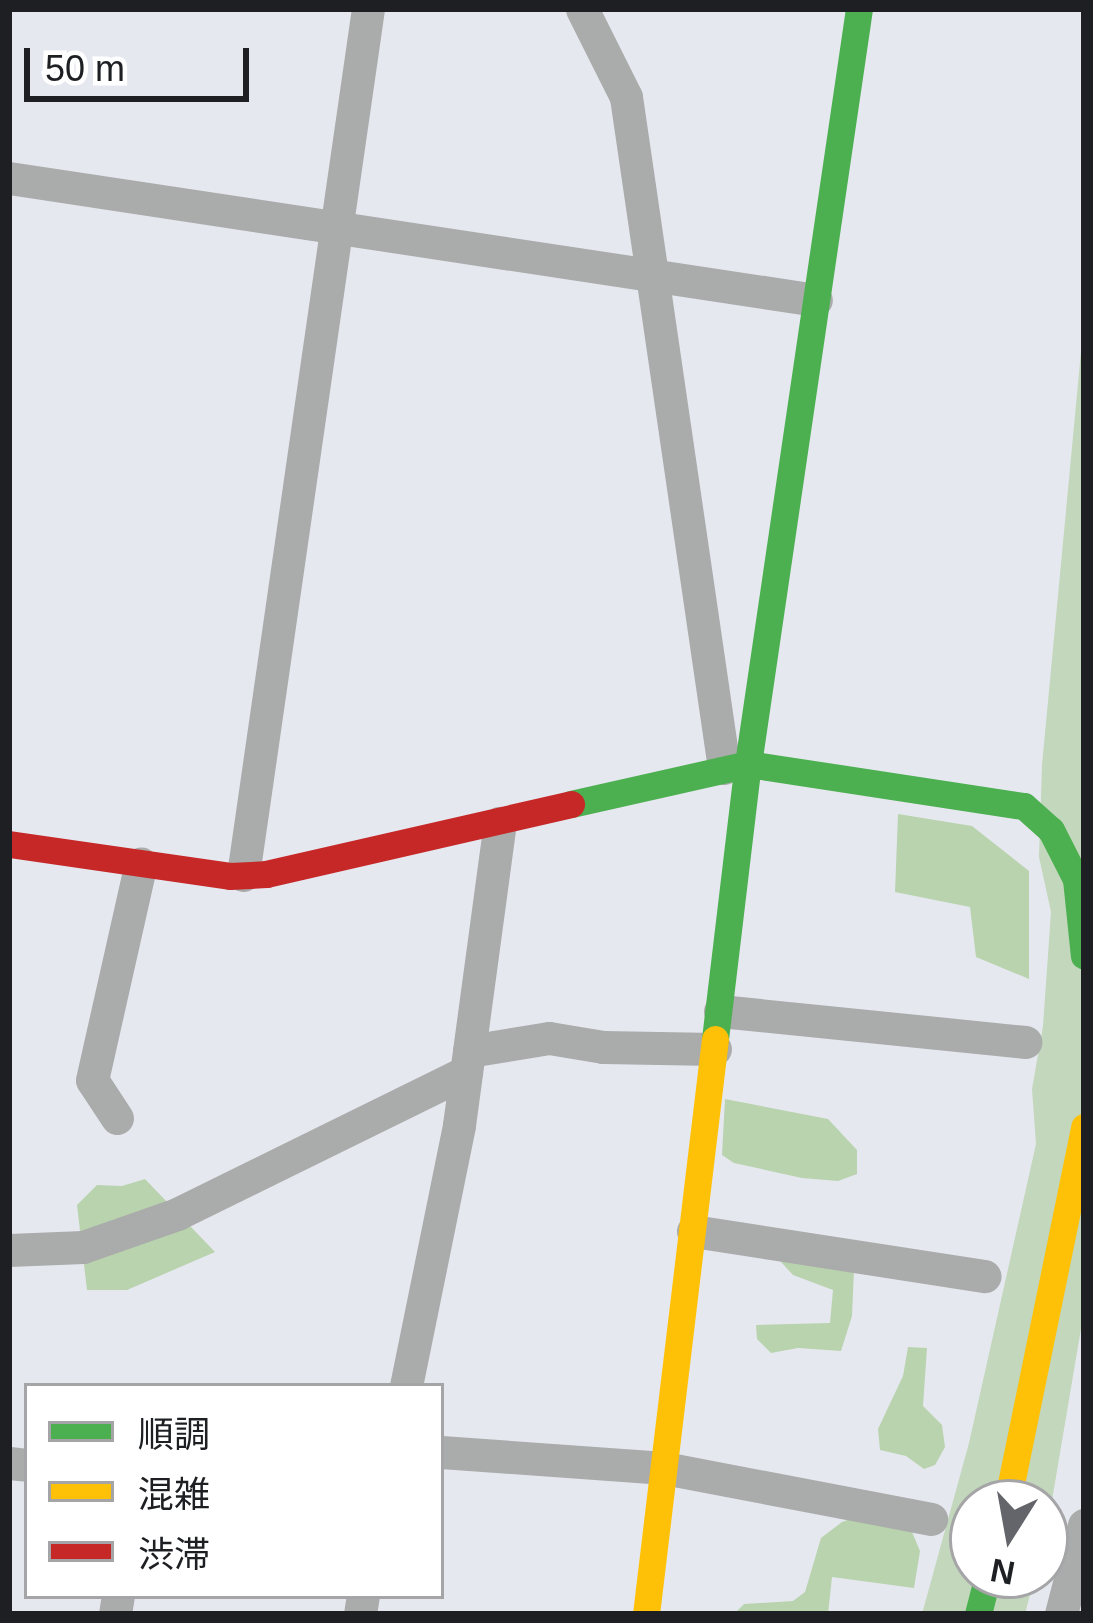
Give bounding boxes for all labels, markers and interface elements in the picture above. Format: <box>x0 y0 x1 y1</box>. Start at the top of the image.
scale bar <box>30 24 255 98</box>
text: 50 m <box>45 48 125 89</box>
legend <box>24 1383 444 1599</box>
text: 順調 <box>138 1414 210 1455</box>
text: 混雑 <box>138 1474 210 1515</box>
north arrow <box>949 1479 1069 1599</box>
text: 渋滞 <box>138 1534 210 1575</box>
text: N <box>987 1551 1018 1592</box>

